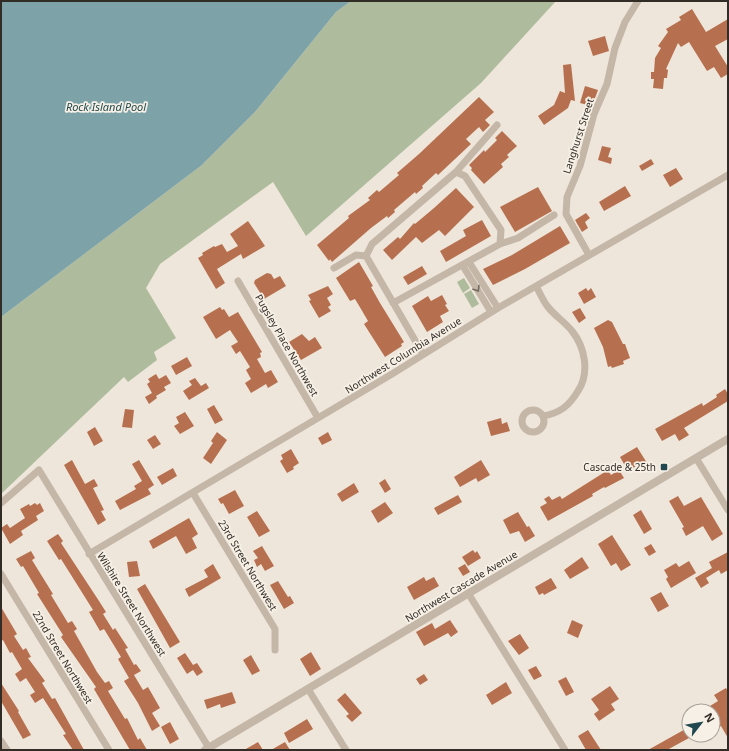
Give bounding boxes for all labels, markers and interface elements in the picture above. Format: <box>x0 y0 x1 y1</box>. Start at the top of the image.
street label: Langhurst Street <box>559 96 597 176</box>
water label: Rock Island Pool <box>66 99 147 114</box>
one-way arrow <box>472 285 480 292</box>
street label: Pugsley Place Northwest <box>252 291 322 399</box>
street label: Northwest Columbia Avenue <box>342 313 464 397</box>
place label: Cascade & 25th <box>583 460 656 474</box>
marker: Cascade & 25th <box>659 462 669 472</box>
street label: 23rd Street Northwest <box>215 517 281 614</box>
street label: Northwest Cascade Avenue <box>402 547 520 625</box>
street label: Wilshire Street Northwest <box>94 549 170 659</box>
street label: 22nd Street Northwest <box>30 608 97 707</box>
north arrow <box>681 703 721 743</box>
text: N <box>701 710 719 725</box>

